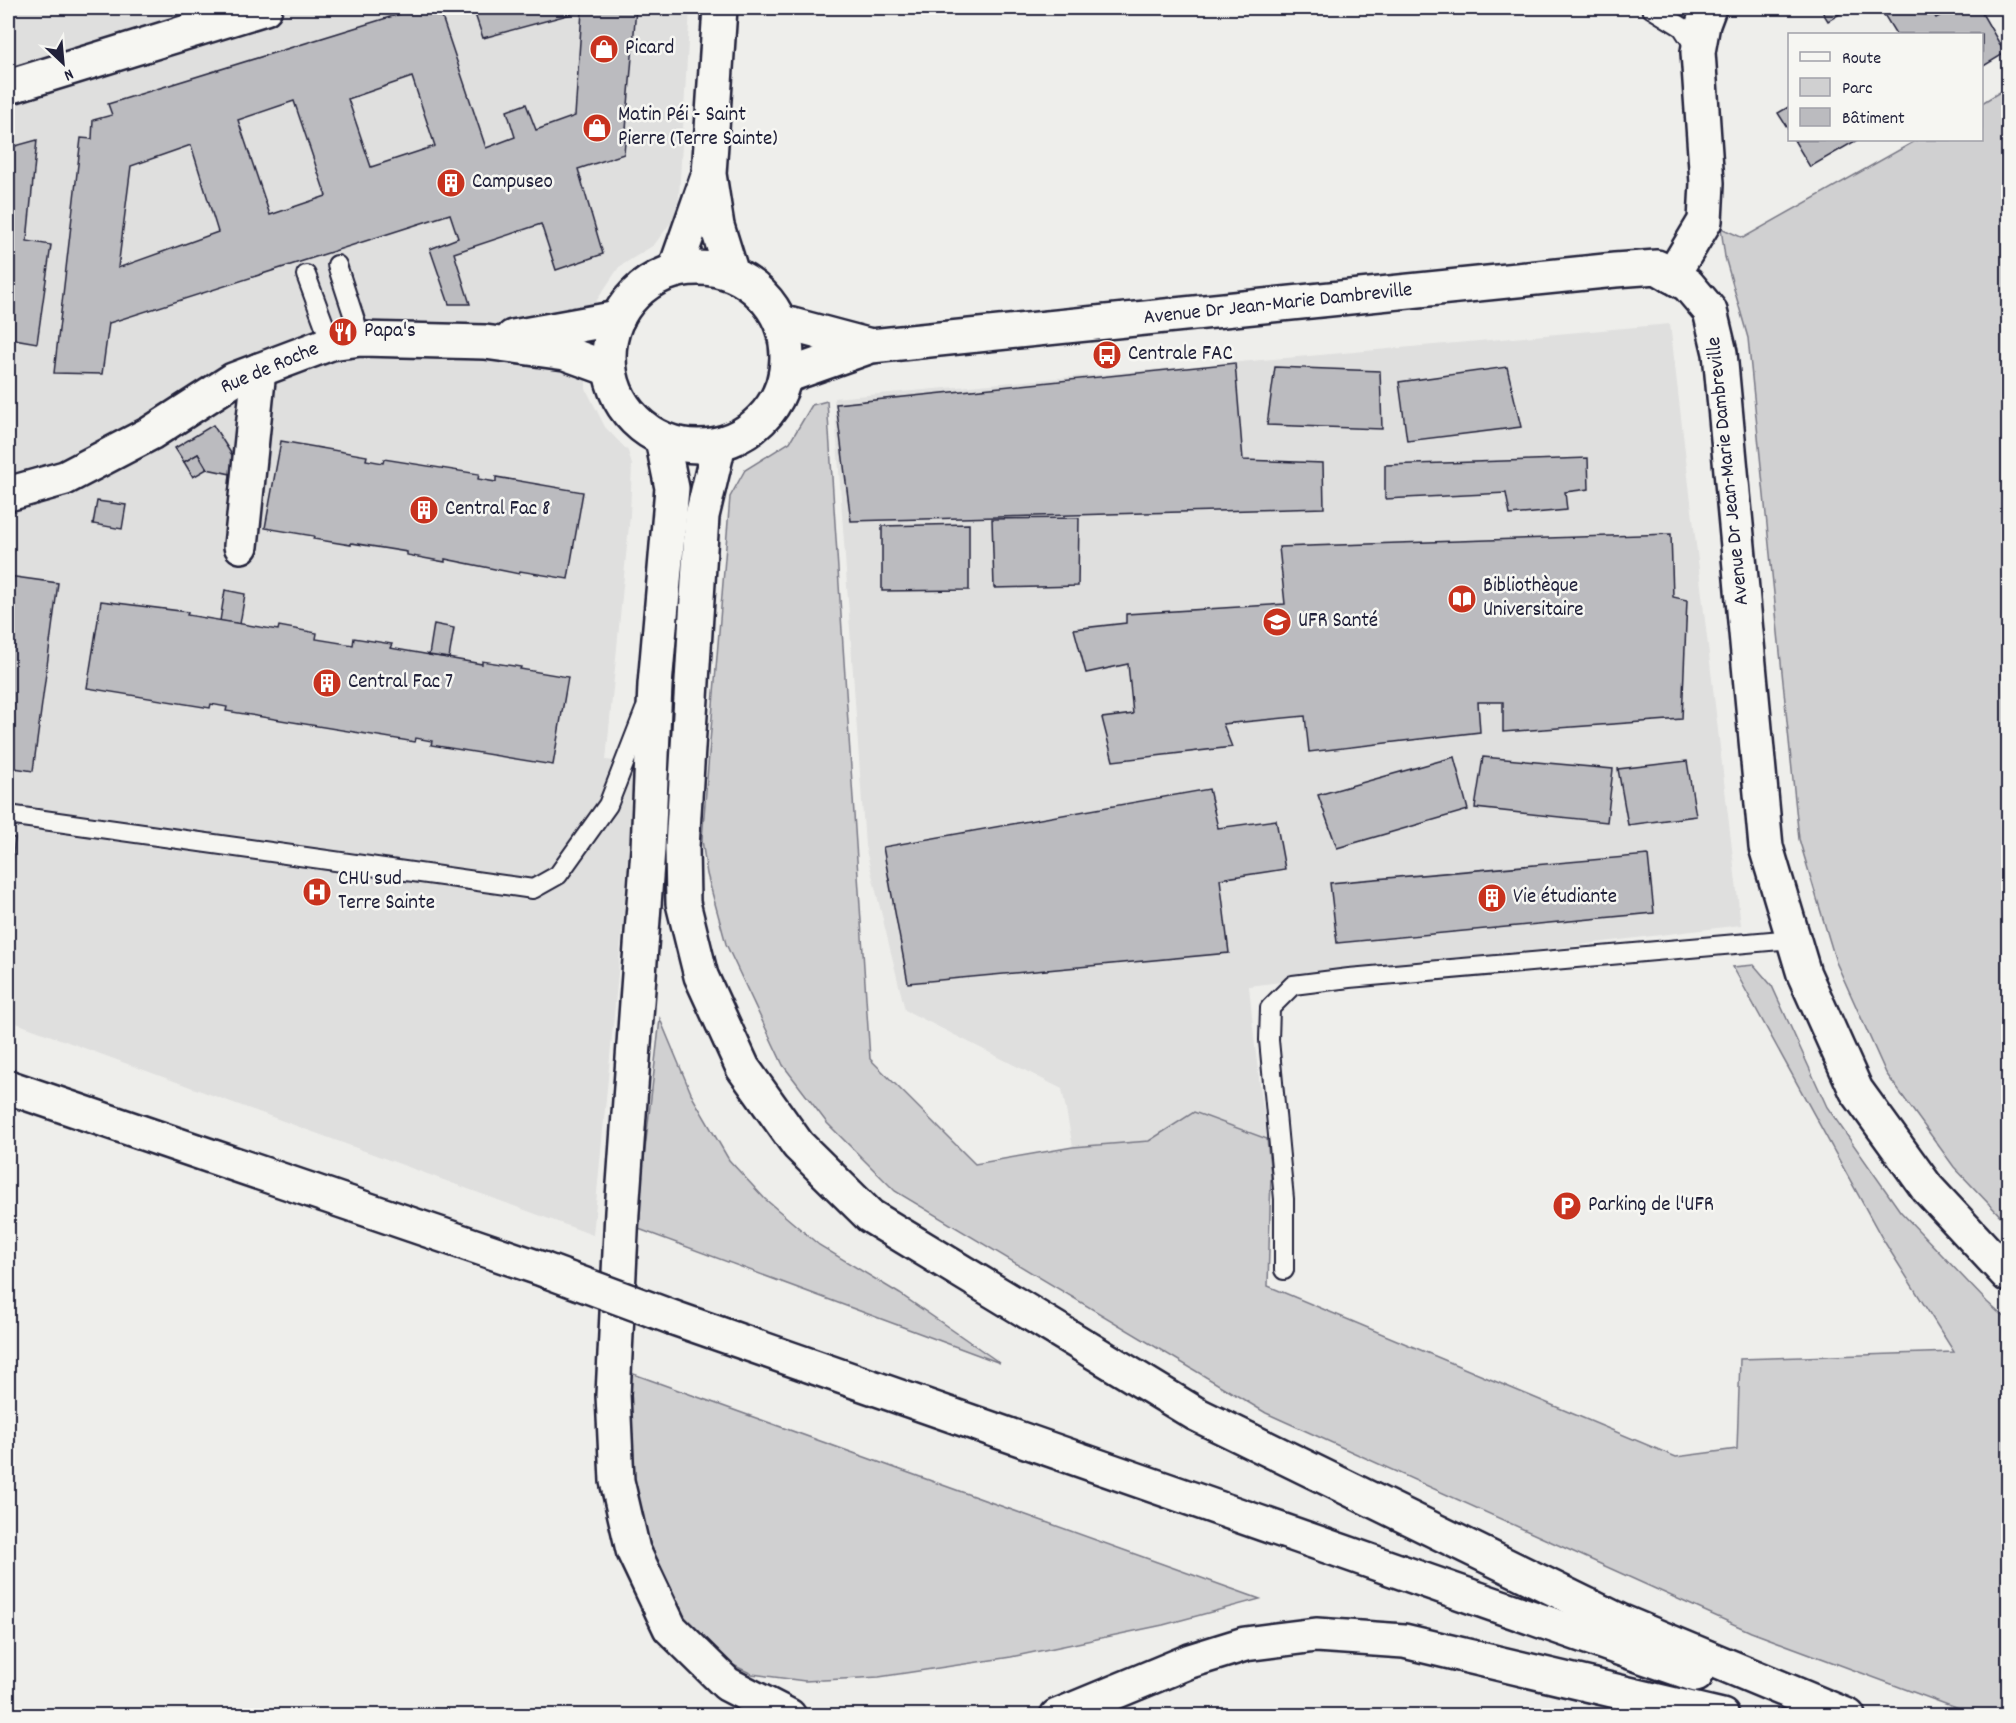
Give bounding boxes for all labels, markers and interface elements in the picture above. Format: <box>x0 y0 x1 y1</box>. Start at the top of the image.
north arrow <box>33 33 93 93</box>
shop icon: Picard <box>588 33 620 65</box>
legend <box>1788 33 1983 141</box>
place label: Picard <box>625 34 674 64</box>
text: Route <box>1842 47 1881 72</box>
text: N <box>60 62 77 86</box>
text: Parc <box>1842 77 1873 102</box>
place label: Matin Péi - Saint Pierre (Terre Sainte) <box>618 101 778 155</box>
text: Bâtiment <box>1842 107 1905 132</box>
shop icon: Matin Péi - Saint Pierre (Terre Sainte) <box>581 112 613 144</box>
building icon: Campuseo <box>435 167 467 199</box>
place label: Campuseo <box>472 168 553 198</box>
street label: Avenue Dr Jean-Marie Dambreville <box>1142 276 1414 334</box>
restaurant icon: Papa's <box>327 316 359 348</box>
place label: Papa's <box>364 317 416 347</box>
street label: Rue de Roche <box>216 335 324 403</box>
street label: Avenue Dr Jean-Marie Dambreville <box>1700 335 1758 607</box>
bus stop icon: Centrale FAC <box>1091 339 1123 371</box>
place label: Centrale FAC <box>1128 340 1233 370</box>
building icon: Central Fac 8 <box>408 494 440 526</box>
place label: Central Fac 8 <box>445 495 550 525</box>
place label: Bibliothèque Universitaire <box>1483 572 1584 626</box>
library icon: Bibliothèque Universitaire <box>1446 583 1478 615</box>
school or university icon: UFR Santé <box>1261 606 1293 638</box>
place label: UFR Santé <box>1298 607 1378 637</box>
building icon: Central Fac 7 <box>311 667 343 699</box>
place label: Central Fac 7 <box>348 668 453 698</box>
place label: CHU sud Terre Sainte <box>338 865 435 919</box>
hospital icon: CHU sud Terre Sainte <box>301 876 333 908</box>
building icon: Vie étudiante <box>1476 882 1508 914</box>
place label: Vie étudiante <box>1513 883 1617 913</box>
parking icon: Parking de l'UFR <box>1551 1190 1583 1222</box>
place label: Parking de l'UFR <box>1588 1191 1714 1221</box>

